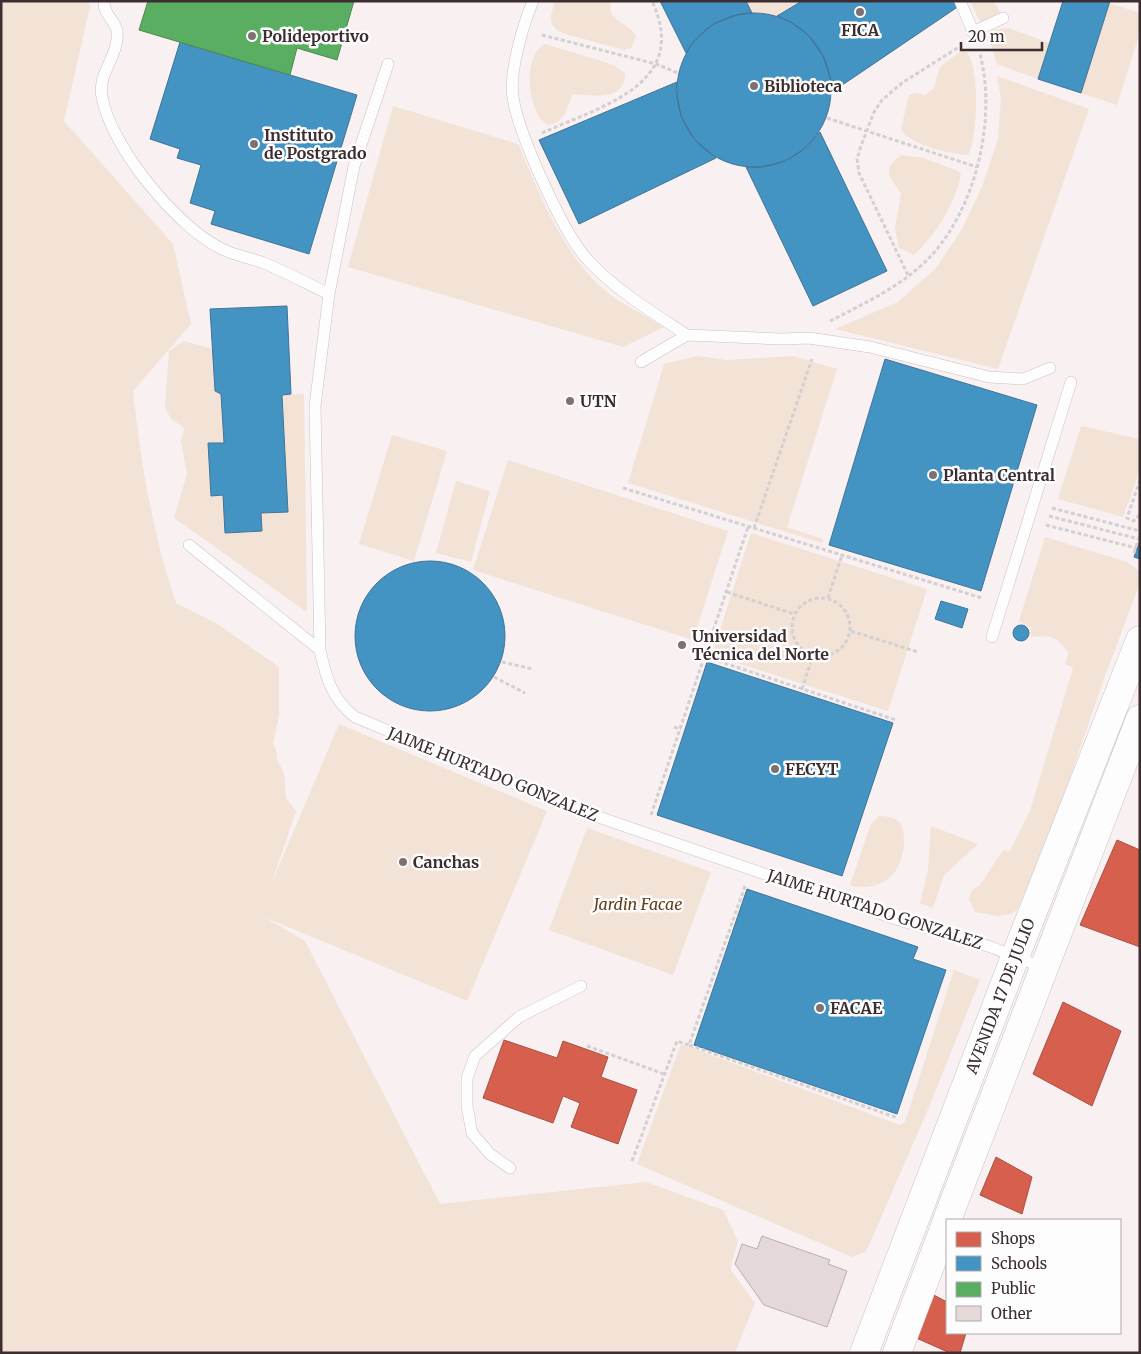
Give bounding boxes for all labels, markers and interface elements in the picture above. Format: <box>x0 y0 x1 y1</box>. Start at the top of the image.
marker: FICA <box>854 6 866 18</box>
place label: FICA <box>841 20 880 40</box>
scale bar <box>961 20 1042 52</box>
place label: Polideportivo <box>262 26 369 46</box>
text: 20 m <box>968 27 1005 46</box>
marker: Polideportivo <box>246 30 258 42</box>
place label: Biblioteca <box>764 76 842 96</box>
marker: Biblioteca <box>748 80 760 92</box>
place label: Instituto de Postgrado <box>264 125 367 163</box>
marker: Instituto de Postgrado <box>248 138 260 150</box>
place label: UTN <box>580 391 617 411</box>
marker: UTN <box>564 395 576 407</box>
place label: Planta Central <box>943 465 1055 485</box>
marker: Planta Central <box>927 469 939 481</box>
place label: Universidad Técnica del Norte <box>692 626 829 664</box>
marker: Universidad Técnica del Norte <box>676 639 688 651</box>
street label: JAIME HURTADO GONZALEZ <box>384 722 601 825</box>
place label: FECYT <box>785 759 839 779</box>
marker: FECYT <box>769 763 781 775</box>
place label: Canchas <box>413 852 479 872</box>
marker: Canchas <box>397 856 409 868</box>
street label: JAIME HURTADO GONZALEZ <box>764 864 985 953</box>
park label: Jardin Facae <box>592 894 682 914</box>
street label: AVENIDA 17 DE JULIO <box>961 915 1039 1078</box>
place label: FACAE <box>830 998 883 1018</box>
marker: FACAE <box>814 1002 826 1014</box>
legend <box>946 1219 1121 1334</box>
text: Shops <box>991 1229 1035 1248</box>
text: Schools <box>991 1254 1047 1273</box>
text: Public <box>991 1279 1036 1298</box>
text: Other <box>991 1304 1033 1323</box>

